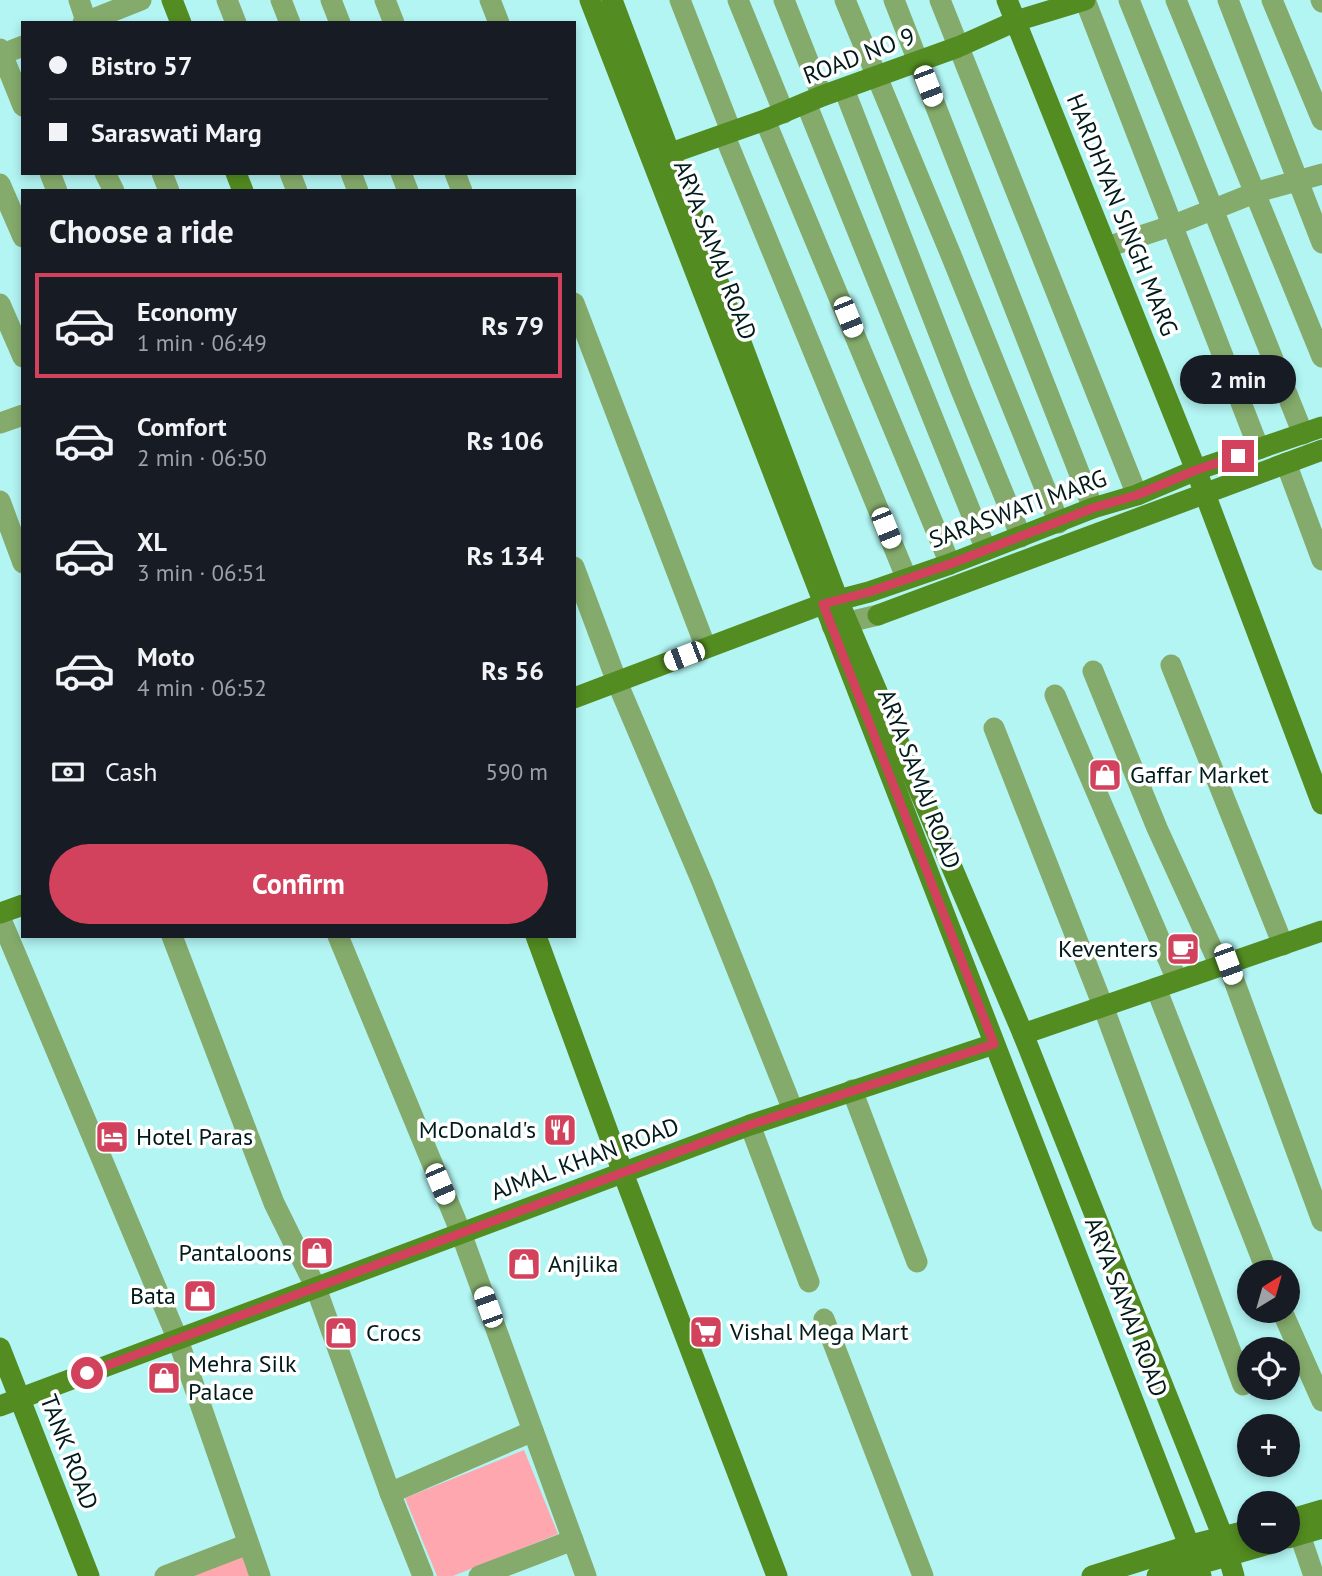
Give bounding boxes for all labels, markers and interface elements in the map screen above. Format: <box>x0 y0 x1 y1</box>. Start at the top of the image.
street label: ROAD NO 9 <box>799 20 919 91</box>
text: Bistro 57 <box>91 49 193 82</box>
car <box>911 63 946 109</box>
street label: HARDHYAN SINGH MARG <box>1060 89 1185 341</box>
text: Saraswati Marg <box>91 116 262 149</box>
street label: ARYA SAMAJ ROAD <box>667 156 764 344</box>
text: Choose a ride <box>49 210 234 252</box>
icon: car <box>53 294 116 357</box>
car <box>831 294 866 340</box>
text: Economy <box>137 295 237 328</box>
text: Rs 79 <box>481 309 544 342</box>
text: 1 min · 06:49 <box>137 328 267 357</box>
callout: 2 min <box>1180 354 1296 404</box>
text: 2 min <box>1210 365 1266 394</box>
icon: car <box>53 409 116 472</box>
text: Comfort <box>137 410 227 443</box>
text: Rs 106 <box>467 424 544 457</box>
route end <box>1222 440 1254 472</box>
text: 2 min · 06:50 <box>137 443 267 472</box>
street label: SARASWATI MARG <box>925 462 1111 555</box>
car <box>869 505 904 551</box>
icon: car <box>53 524 116 587</box>
text: XL <box>137 525 167 558</box>
text: Rs 134 <box>467 539 544 572</box>
text: 3 min · 06:51 <box>137 558 267 587</box>
icon: car <box>53 639 116 702</box>
car <box>661 639 708 673</box>
text: Moto <box>137 640 195 673</box>
text: Rs 56 <box>481 654 544 687</box>
text: 4 min · 06:52 <box>137 673 267 702</box>
street label: ARYA SAMAJ ROAD <box>871 685 968 873</box>
icon: cash <box>49 753 87 791</box>
text: Cash <box>105 755 157 788</box>
shop icon: Gaffar Market <box>1086 756 1124 794</box>
text: 590 m <box>486 757 548 786</box>
place label: Gaffar Market <box>1130 759 1269 790</box>
button: Confirm <box>49 844 548 924</box>
cafe icon: Keventers <box>1164 930 1202 968</box>
place label: Keventers <box>1058 933 1158 964</box>
car <box>1211 941 1246 987</box>
street label: AJMAL KHAN ROAD <box>486 1110 683 1207</box>
restaurant icon: McDonald's <box>541 1111 579 1149</box>
place label: McDonald's <box>419 1114 536 1145</box>
hotel icon: Hotel Paras <box>93 1118 131 1156</box>
place label: Hotel Paras <box>136 1121 253 1152</box>
car <box>423 1161 458 1207</box>
street label: ARYA SAMAJ ROAD <box>1078 1213 1175 1401</box>
shop icon: Pantaloons <box>298 1234 336 1272</box>
place label: Pantaloons <box>178 1237 292 1268</box>
shop icon: Anjlika <box>505 1245 543 1283</box>
place label: Anjlika <box>548 1248 618 1279</box>
north arrow <box>1237 1260 1300 1323</box>
map controls <box>1237 1260 1300 1554</box>
shop icon: Bata <box>181 1277 219 1315</box>
place label: Bata <box>130 1280 176 1311</box>
car <box>471 1284 506 1330</box>
supermarket icon: Vishal Mega Mart <box>687 1313 725 1351</box>
shop icon: Crocs <box>322 1314 360 1352</box>
place label: Vishal Mega Mart <box>729 1316 909 1347</box>
place label: Crocs <box>366 1317 421 1348</box>
button: locate <box>1237 1337 1300 1400</box>
place label: Mehra Silk Palace <box>188 1348 297 1407</box>
route start <box>71 1357 103 1389</box>
shop icon: Mehra Silk Palace <box>145 1359 183 1397</box>
street label: TANK ROAD <box>33 1390 106 1514</box>
button: + <box>1237 1414 1300 1477</box>
button: − <box>1237 1491 1300 1554</box>

